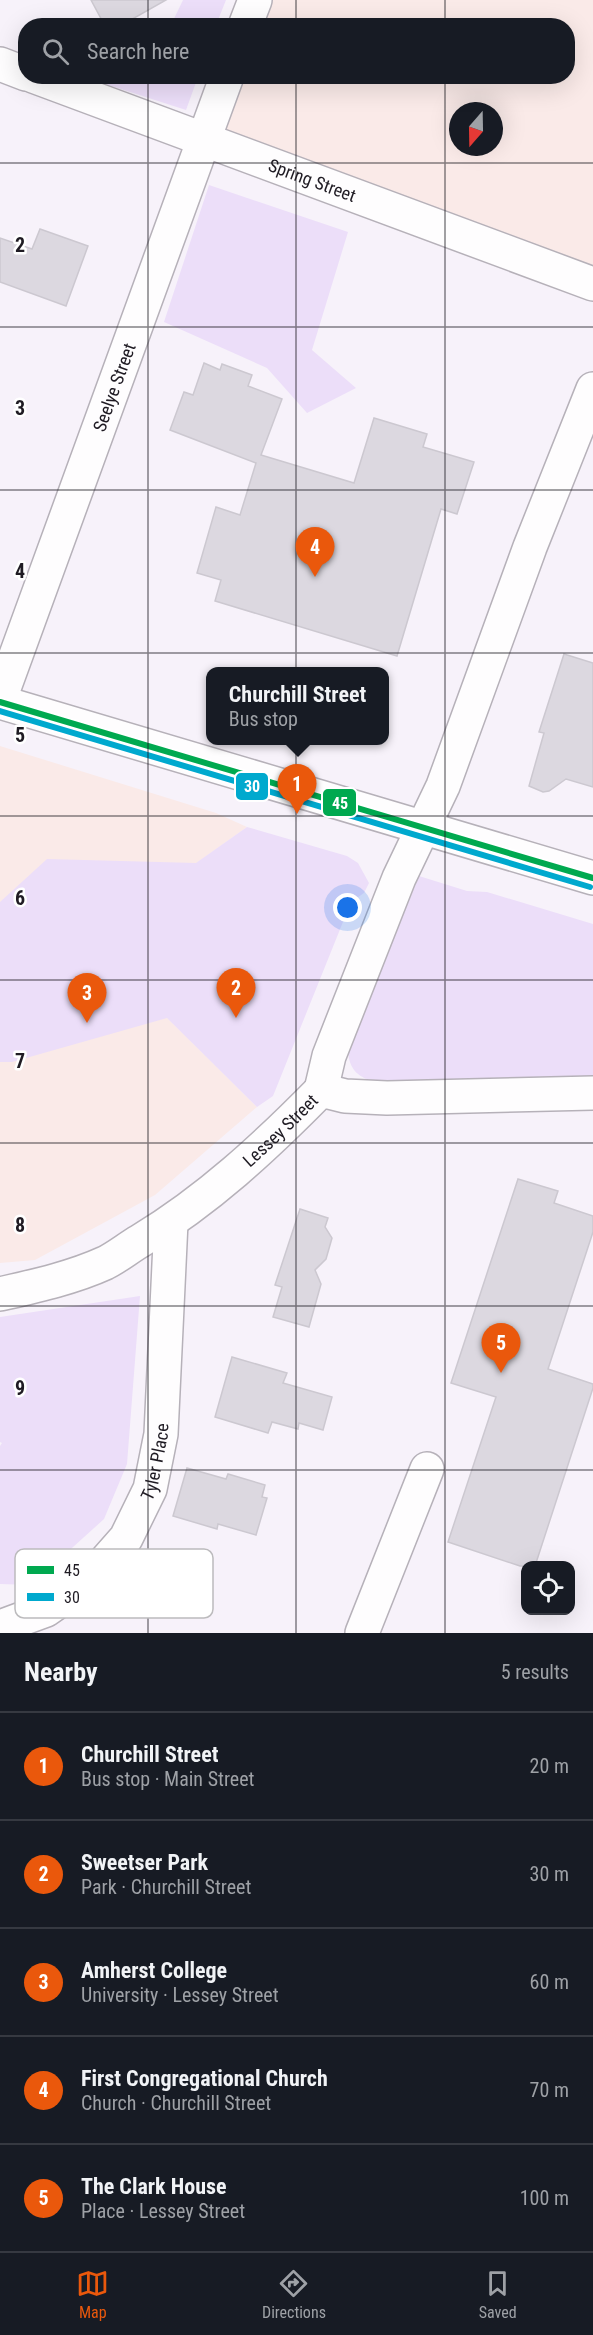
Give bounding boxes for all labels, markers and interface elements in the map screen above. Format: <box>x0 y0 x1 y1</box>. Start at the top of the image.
search box <box>18 18 575 84</box>
icon: search <box>39 35 72 68</box>
text: Search here <box>87 39 189 64</box>
north arrow <box>449 102 503 156</box>
street label: Spring Street <box>266 154 359 206</box>
text: 2 <box>15 233 25 257</box>
street label: Seelye Street <box>88 340 139 434</box>
text: 3 <box>15 396 25 420</box>
pin: 4 <box>296 528 334 577</box>
text: 4 <box>15 559 25 583</box>
popup <box>206 667 389 745</box>
text: Churchill Street <box>229 682 366 707</box>
text: Bus stop <box>229 707 298 731</box>
text: 5 <box>15 723 25 747</box>
pin: 1 <box>278 764 316 814</box>
line badge: 30 <box>235 772 269 801</box>
text: 30 <box>244 777 260 796</box>
line badge: 45 <box>322 788 357 817</box>
text: 45 <box>332 794 348 813</box>
text: 6 <box>15 886 25 910</box>
your location <box>333 893 362 922</box>
pin: 2 <box>216 968 256 1018</box>
pin: 3 <box>68 974 106 1023</box>
text: 7 <box>15 1049 25 1073</box>
street label: Lessey Street <box>238 1089 322 1171</box>
text: 8 <box>15 1213 25 1237</box>
pin: 5 <box>482 1324 520 1373</box>
text: 9 <box>15 1376 25 1400</box>
street label: Tyler Place <box>136 1423 172 1503</box>
legend <box>15 1549 213 1618</box>
text: 45 <box>64 1561 80 1580</box>
map controls <box>521 1561 575 1615</box>
button: locate <box>521 1561 575 1615</box>
text: 30 <box>64 1588 80 1607</box>
text: Nearby <box>24 1657 98 1687</box>
text: 5 results <box>501 1660 569 1684</box>
text: Churchill Street <box>81 1742 218 1767</box>
text: 1 <box>38 1754 49 1778</box>
text: 20 m <box>530 1754 569 1778</box>
text: Bus stop · Main Street <box>81 1767 255 1791</box>
text: Sweetser Park <box>81 1850 208 1875</box>
text: 2 <box>38 1862 49 1886</box>
text: 30 m <box>530 1862 569 1886</box>
text: Park · Churchill Street <box>81 1875 251 1899</box>
text: Amherst College <box>81 1958 227 1983</box>
text: 3 <box>38 1970 49 1994</box>
text: 60 m <box>530 1970 569 1994</box>
text: University · Lessey Street <box>81 1983 279 2007</box>
text: First Congregational Church <box>81 2066 328 2091</box>
text: 4 <box>38 2078 49 2102</box>
text: 70 m <box>530 2078 569 2102</box>
text: Church · Churchill Street <box>81 2091 271 2115</box>
text: The Clark House <box>81 2174 226 2199</box>
text: 5 <box>38 2186 49 2210</box>
text: 100 m <box>520 2186 569 2210</box>
text: Place · Lessey Street <box>81 2199 245 2223</box>
tab: Map <box>76 2267 109 2322</box>
tab: Directions <box>262 2267 326 2322</box>
tab: Saved <box>479 2267 517 2322</box>

